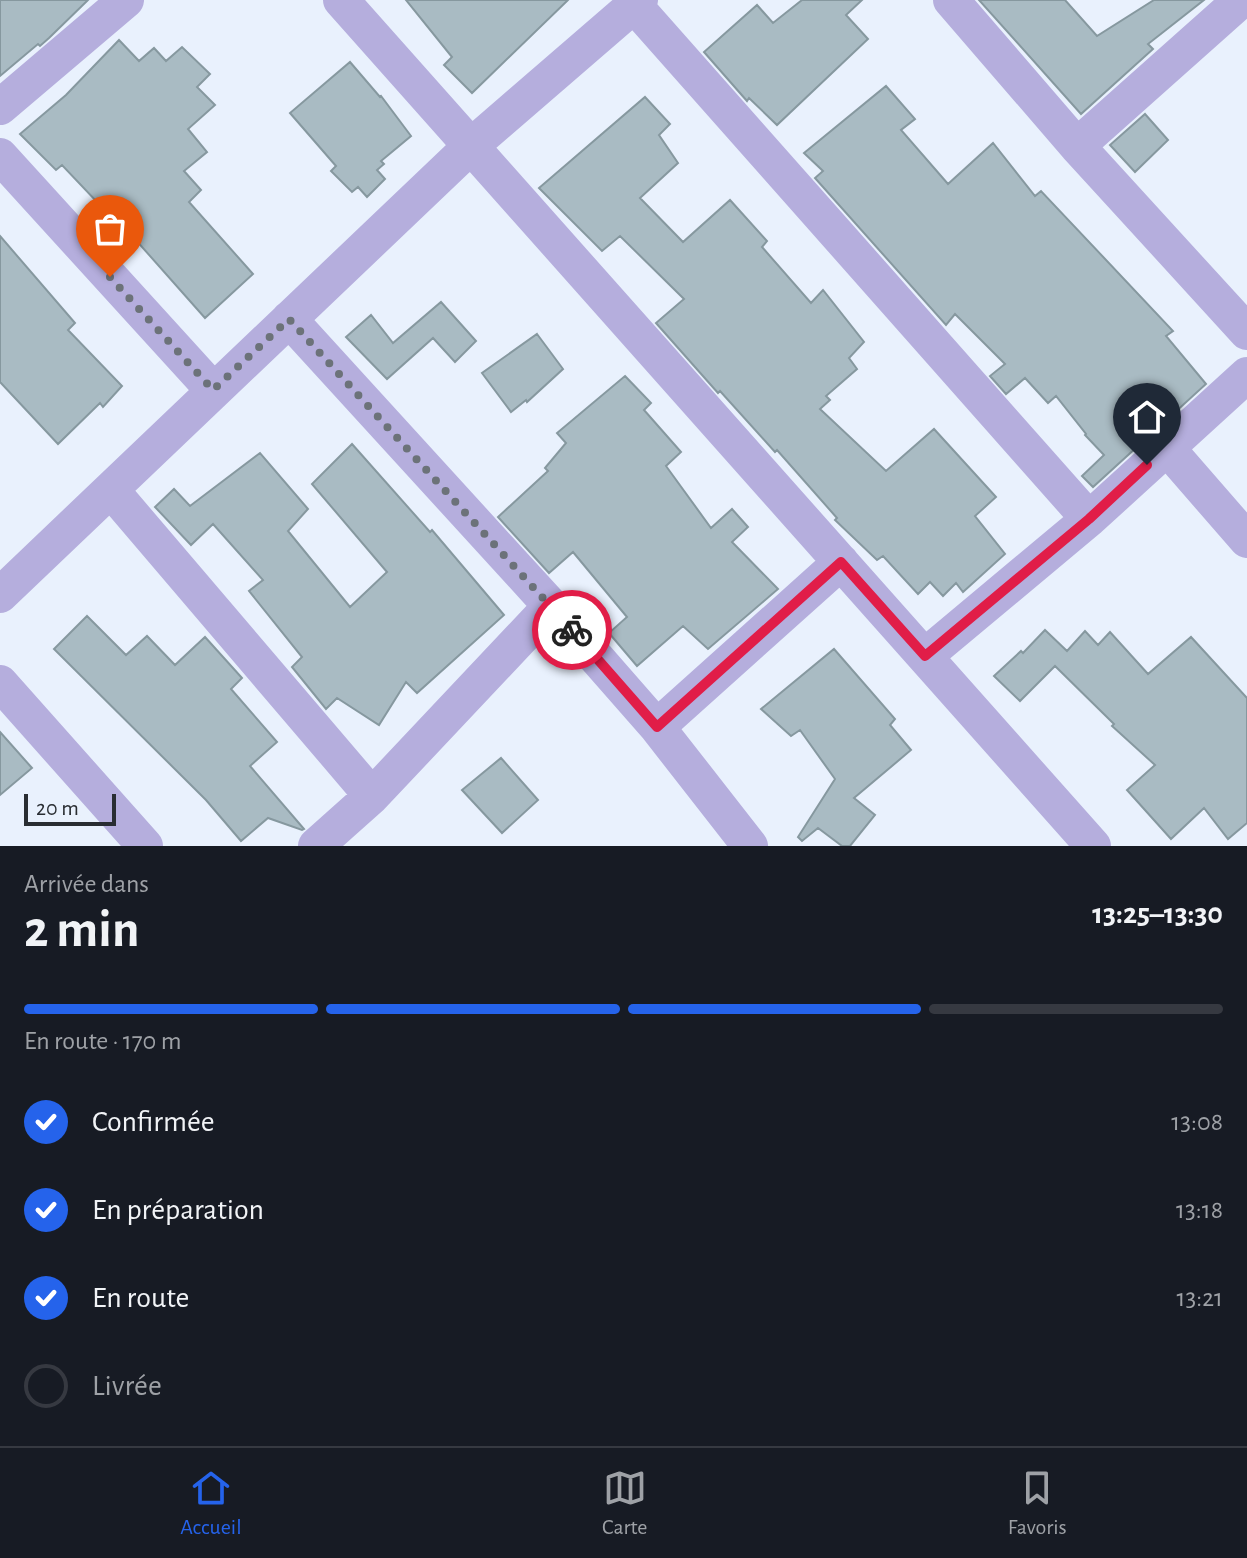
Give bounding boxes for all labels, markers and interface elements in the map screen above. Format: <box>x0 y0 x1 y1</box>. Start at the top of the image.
pin <box>76 195 144 277</box>
icon: bag <box>88 207 132 251</box>
pin <box>1113 383 1181 465</box>
icon: home <box>1125 395 1169 439</box>
courier <box>532 590 612 670</box>
icon: bike <box>550 608 594 652</box>
scale bar <box>24 790 116 826</box>
text: 20 m <box>36 797 79 819</box>
text: Arrivée dans <box>24 871 149 897</box>
text: 13:25–13:30 <box>1092 899 1223 929</box>
text: 2 min <box>24 904 139 956</box>
text: En route · 170 m <box>24 1028 181 1054</box>
icon: check <box>24 1100 68 1144</box>
text: Confirmée <box>92 1107 215 1137</box>
text: 13:08 <box>1171 1109 1223 1135</box>
icon: check <box>24 1188 68 1232</box>
text: En préparation <box>92 1195 264 1225</box>
text: 13:18 <box>1176 1197 1223 1223</box>
icon: check <box>24 1276 68 1320</box>
text: En route <box>92 1283 189 1313</box>
text: 13:21 <box>1177 1285 1223 1311</box>
text: Livrée <box>92 1371 162 1401</box>
tab: Accueil <box>180 1466 242 1540</box>
tab: Carte <box>602 1466 647 1540</box>
tab: Favoris <box>1008 1466 1067 1540</box>

